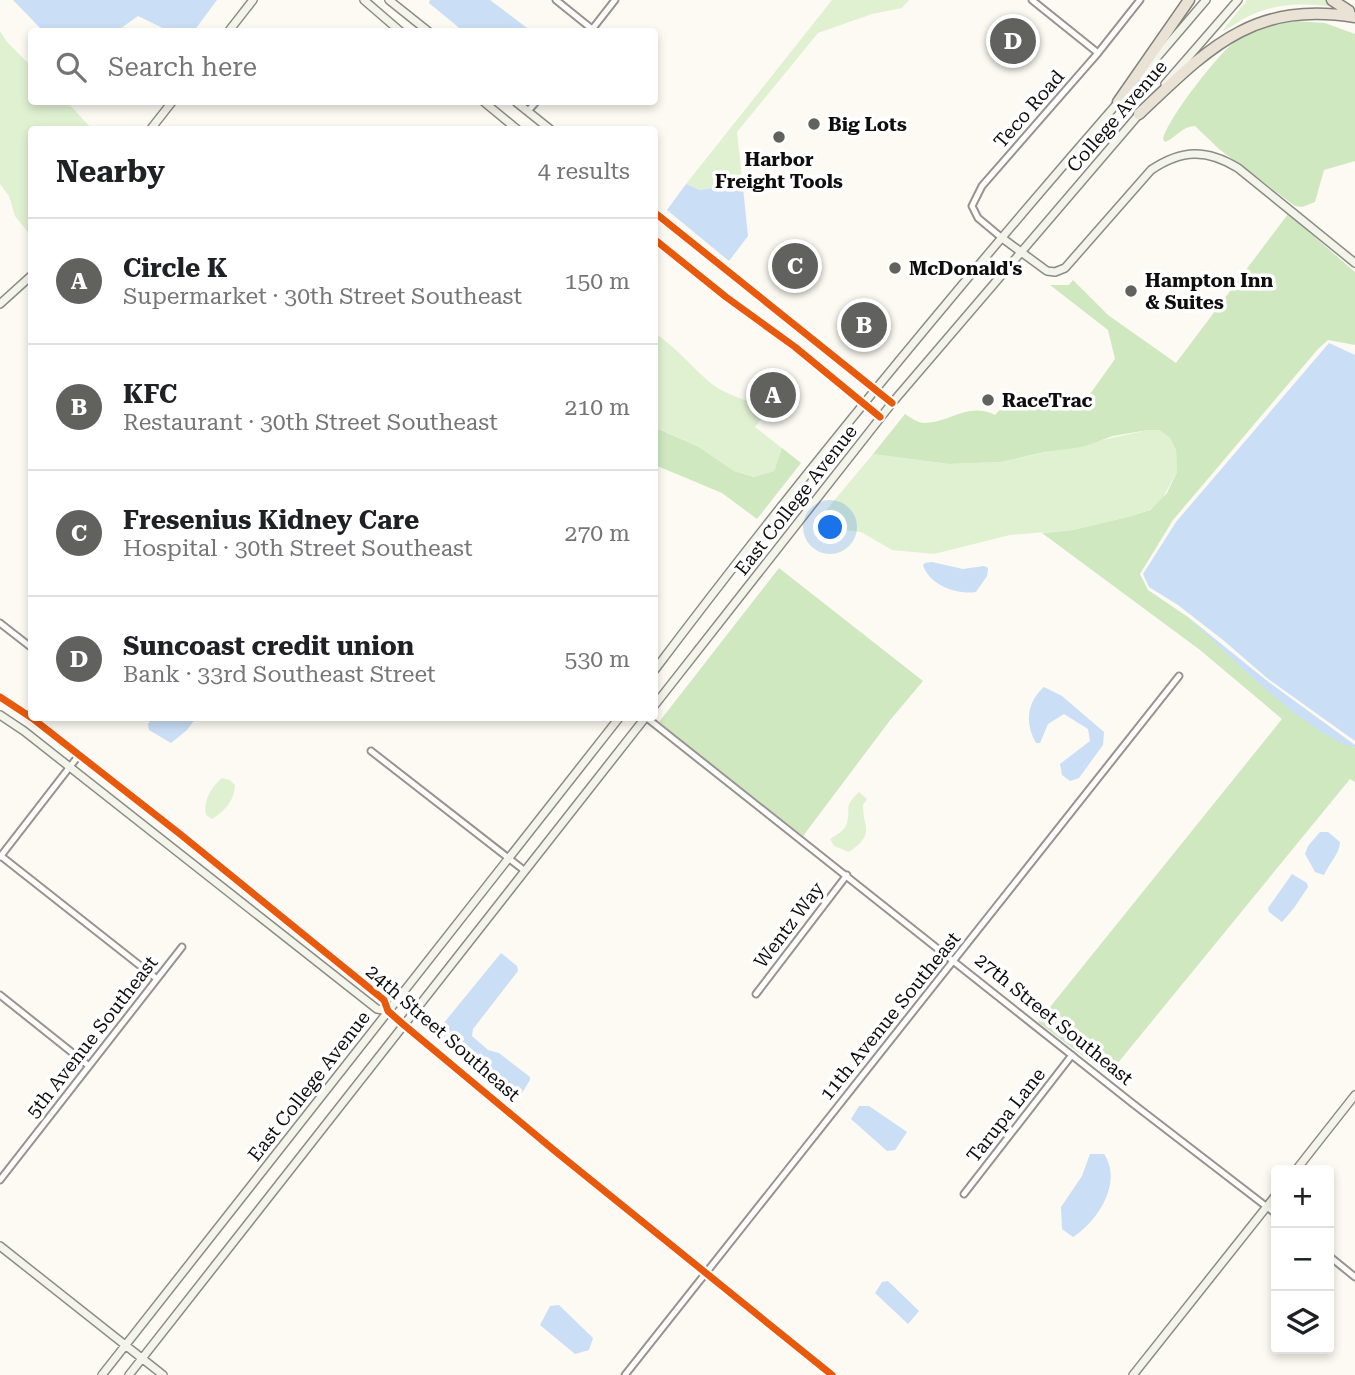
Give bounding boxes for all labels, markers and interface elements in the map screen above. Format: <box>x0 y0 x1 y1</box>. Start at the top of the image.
pin: D <box>990 15 1036 67</box>
search box <box>28 28 658 105</box>
icon: search <box>52 48 90 86</box>
text: Search here <box>108 52 257 82</box>
street label: College Avenue <box>1062 55 1172 177</box>
street label: Teco Road <box>989 65 1069 153</box>
place label: Big Lots <box>828 113 907 136</box>
marker: Big Lots <box>806 116 822 132</box>
marker: Harbor Freight Tools <box>771 129 787 145</box>
place label: Harbor Freight Tools <box>715 148 843 193</box>
text: Nearby <box>56 154 165 189</box>
text: 4 results <box>538 158 630 185</box>
pin: C <box>772 240 818 292</box>
text: Circle K <box>123 253 227 283</box>
place label: McDonald's <box>909 257 1022 280</box>
marker: McDonald's <box>887 260 903 276</box>
text: A <box>71 268 87 295</box>
text: 150 m <box>565 268 630 295</box>
place label: Hampton Inn & Suites <box>1145 269 1274 314</box>
text: Supermarket · 30th Street Southeast <box>123 283 522 310</box>
marker: Hampton Inn & Suites <box>1123 283 1139 299</box>
pin: B <box>841 299 887 351</box>
pin: A <box>750 369 796 421</box>
text: KFC <box>123 379 177 409</box>
place label: RaceTrac <box>1002 389 1093 412</box>
marker: RaceTrac <box>980 392 996 408</box>
text: B <box>71 394 87 421</box>
text: 210 m <box>565 394 630 421</box>
text: Restaurant · 30th Street Southeast <box>123 409 498 436</box>
street label: East College Avenue <box>730 420 862 580</box>
text: Fresenius Kidney Care <box>123 505 419 535</box>
your location <box>813 510 847 544</box>
text: C <box>71 520 87 547</box>
text: 270 m <box>565 520 630 547</box>
text: Hospital · 30th Street Southeast <box>123 535 473 562</box>
text: Suncoast credit union <box>123 631 414 661</box>
text: D <box>70 646 88 673</box>
text: 530 m <box>565 646 630 673</box>
text: Bank · 33rd Southeast Street <box>123 661 436 688</box>
street label: Wentz Way <box>749 877 829 973</box>
street label: 11th Avenue Southeast <box>815 927 965 1105</box>
street label: 27th Street Southeast <box>970 948 1138 1090</box>
street label: 5th Avenue Southeast <box>22 951 162 1123</box>
street label: 24th Street Southeast <box>361 960 525 1106</box>
street label: East College Avenue <box>243 1006 375 1166</box>
street label: Tarupa Lane <box>962 1063 1050 1167</box>
map controls <box>1271 1165 1334 1354</box>
button: + <box>1271 1165 1334 1228</box>
button: − <box>1271 1228 1334 1291</box>
button: layers <box>1271 1291 1334 1354</box>

